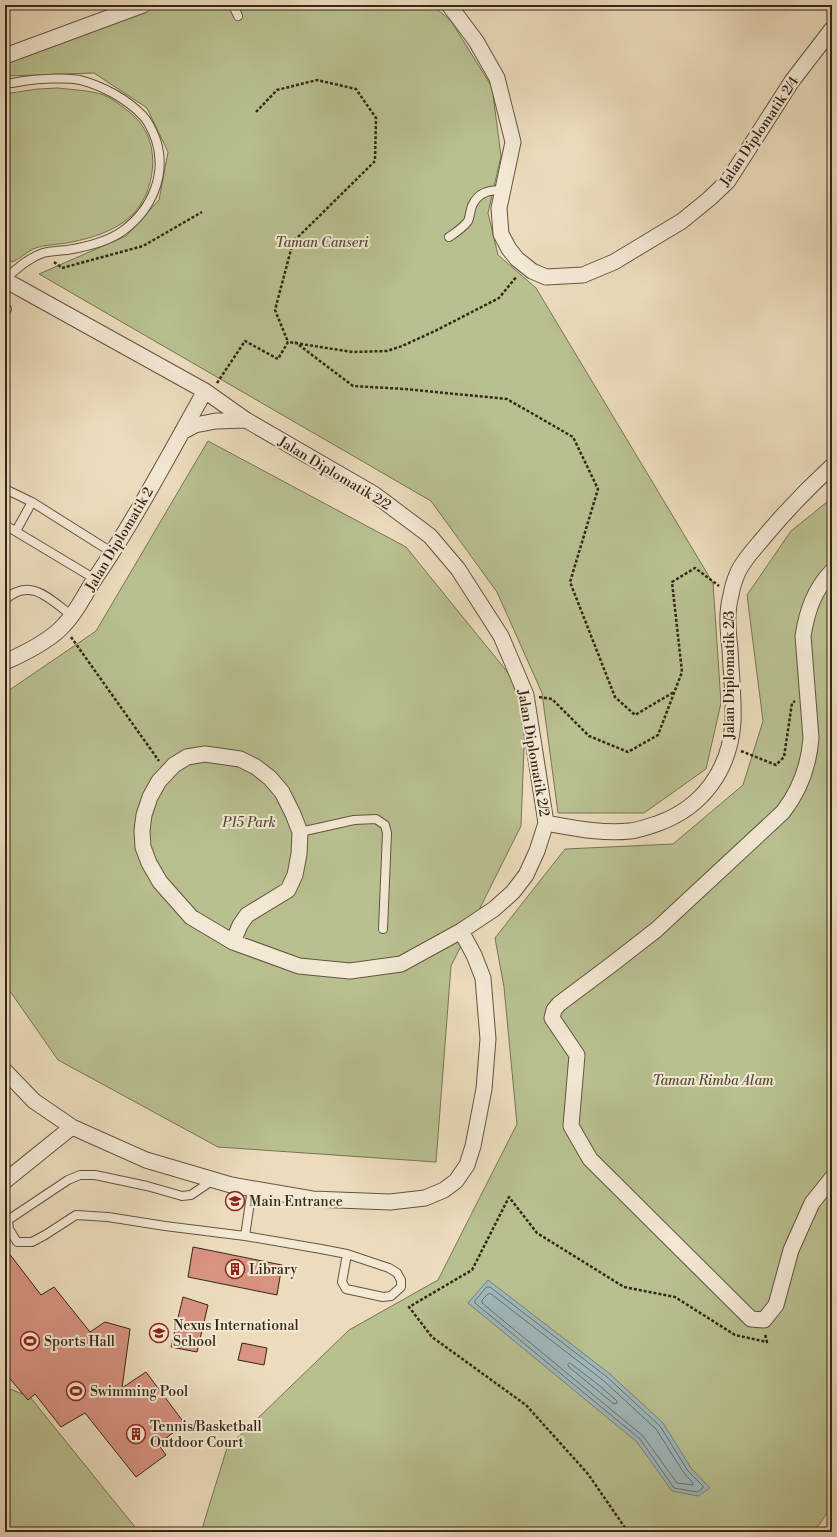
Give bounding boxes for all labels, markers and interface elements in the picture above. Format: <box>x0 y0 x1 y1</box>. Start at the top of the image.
street label: Jalan Diplomatik 2/4 <box>716 73 803 191</box>
park label: Taman Canseri <box>275 234 369 252</box>
street label: Jalan Diplomatik 2/2 <box>274 432 394 515</box>
street label: Jalan Diplomatik 2 <box>81 484 158 596</box>
street label: Jalan Diplomatik 2/3 <box>721 610 739 740</box>
street label: Jalan Diplomatik 2/2 <box>513 687 553 818</box>
park label: P15 Park <box>221 814 276 832</box>
park label: Taman Rimba Alam <box>652 1072 774 1090</box>
school or university icon: Main Entrance <box>224 1190 246 1212</box>
place label: Main Entrance <box>249 1193 343 1211</box>
building icon: Library <box>224 1258 246 1280</box>
place label: Library <box>249 1261 297 1279</box>
place label: Nexus International School <box>173 1317 299 1351</box>
school or university icon: Nexus International School <box>148 1322 170 1344</box>
sports icon: Sports Hall <box>19 1330 41 1352</box>
place label: Sports Hall <box>44 1333 115 1351</box>
sports icon: Swimming Pool <box>65 1380 87 1402</box>
place label: Swimming Pool <box>90 1383 188 1401</box>
place label: Tennis/Basketball Outdoor Court <box>150 1418 262 1452</box>
building icon: Tennis/Basketball Outdoor Court <box>125 1423 147 1445</box>

